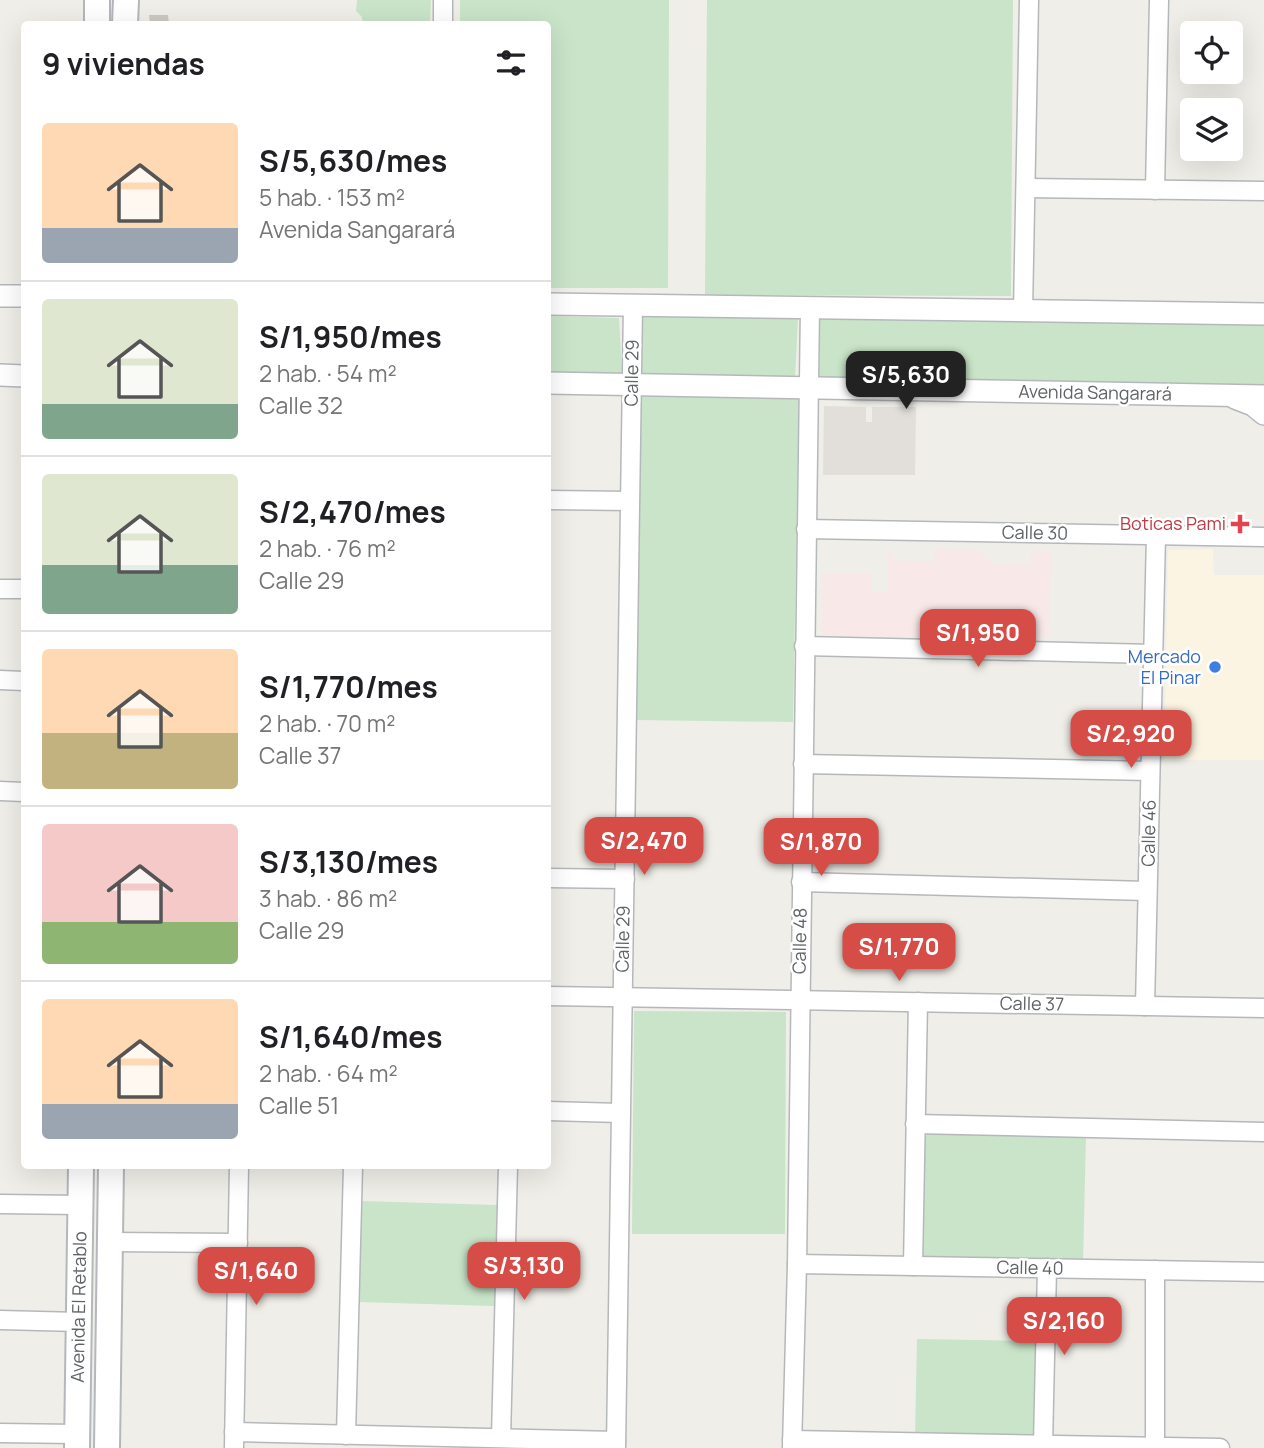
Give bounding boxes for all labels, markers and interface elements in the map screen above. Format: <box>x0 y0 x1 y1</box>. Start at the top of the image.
map controls <box>1180 21 1243 161</box>
button: locate <box>1180 21 1243 84</box>
text: 9 viviendas <box>42 43 205 84</box>
icon: filters <box>492 44 530 82</box>
button: layers <box>1180 98 1243 161</box>
text: S/5,630/mes <box>259 140 447 181</box>
icon: home <box>98 151 182 235</box>
text: 5 hab. · 153 m² <box>259 181 405 213</box>
text: Avenida Sangarará <box>259 213 455 245</box>
text: S/1,950/mes <box>259 316 442 357</box>
icon: home <box>98 327 182 411</box>
street label: Calle 29 <box>618 339 644 407</box>
pin: S/5,630 <box>841 352 971 411</box>
text: 2 hab. · 54 m² <box>259 357 397 389</box>
text: S/5,630 <box>862 358 950 390</box>
street label: Avenida Sangarará <box>1018 379 1172 405</box>
text: Calle 32 <box>259 389 343 421</box>
text: S/2,470/mes <box>259 491 446 532</box>
icon: home <box>98 502 182 586</box>
place label: Boticas Pami <box>1120 511 1226 535</box>
marker: Boticas Pami <box>1232 516 1248 532</box>
street label: Calle 30 <box>1002 519 1068 545</box>
text: 2 hab. · 76 m² <box>259 532 396 564</box>
text: Calle 29 <box>259 564 344 596</box>
pin: S/1,950 <box>913 610 1043 669</box>
text: S/1,950 <box>936 616 1020 648</box>
place label: Mercado El Pinar <box>1128 644 1202 689</box>
marker: Mercado El Pinar <box>1207 659 1223 675</box>
text: S/1,770/mes <box>259 666 438 707</box>
icon: home <box>98 677 182 761</box>
text: 2 hab. · 70 m² <box>259 707 395 739</box>
pin: S/2,920 <box>1066 710 1196 770</box>
text: S/2,920 <box>1087 717 1175 749</box>
text: Calle 37 <box>259 739 341 771</box>
street label: Calle 46 <box>1135 799 1161 867</box>
pin: S/2,470 <box>579 818 709 877</box>
pin: S/1,870 <box>756 818 886 878</box>
text: S/2,470 <box>600 824 688 856</box>
text: S/1,870 <box>780 825 862 857</box>
text: S/3,130/mes <box>259 841 438 882</box>
icon: home <box>98 852 182 936</box>
text: 3 hab. · 86 m² <box>259 882 397 914</box>
street label: Calle 29 <box>609 905 635 973</box>
street label: Calle 48 <box>786 908 812 974</box>
text: Calle 29 <box>259 914 344 946</box>
pin: S/1,770 <box>834 923 964 983</box>
text: S/1,770 <box>858 930 940 962</box>
street label: Calle 37 <box>1000 990 1064 1016</box>
text: S/1,640/mes <box>259 1016 443 1057</box>
icon: home <box>98 1027 182 1111</box>
text: 2 hab. · 64 m² <box>259 1057 398 1089</box>
text: Calle 51 <box>259 1089 339 1121</box>
street label: Avenida El Retablo <box>65 1231 91 1383</box>
pin: S/3,130 <box>459 1242 589 1302</box>
pin: S/1,640 <box>191 1248 321 1307</box>
text: S/3,130 <box>483 1249 565 1281</box>
text: S/1,640 <box>214 1254 298 1286</box>
street label: Calle 40 <box>996 1254 1064 1280</box>
pin: S/2,160 <box>999 1298 1129 1357</box>
text: S/2,160 <box>1023 1304 1105 1336</box>

